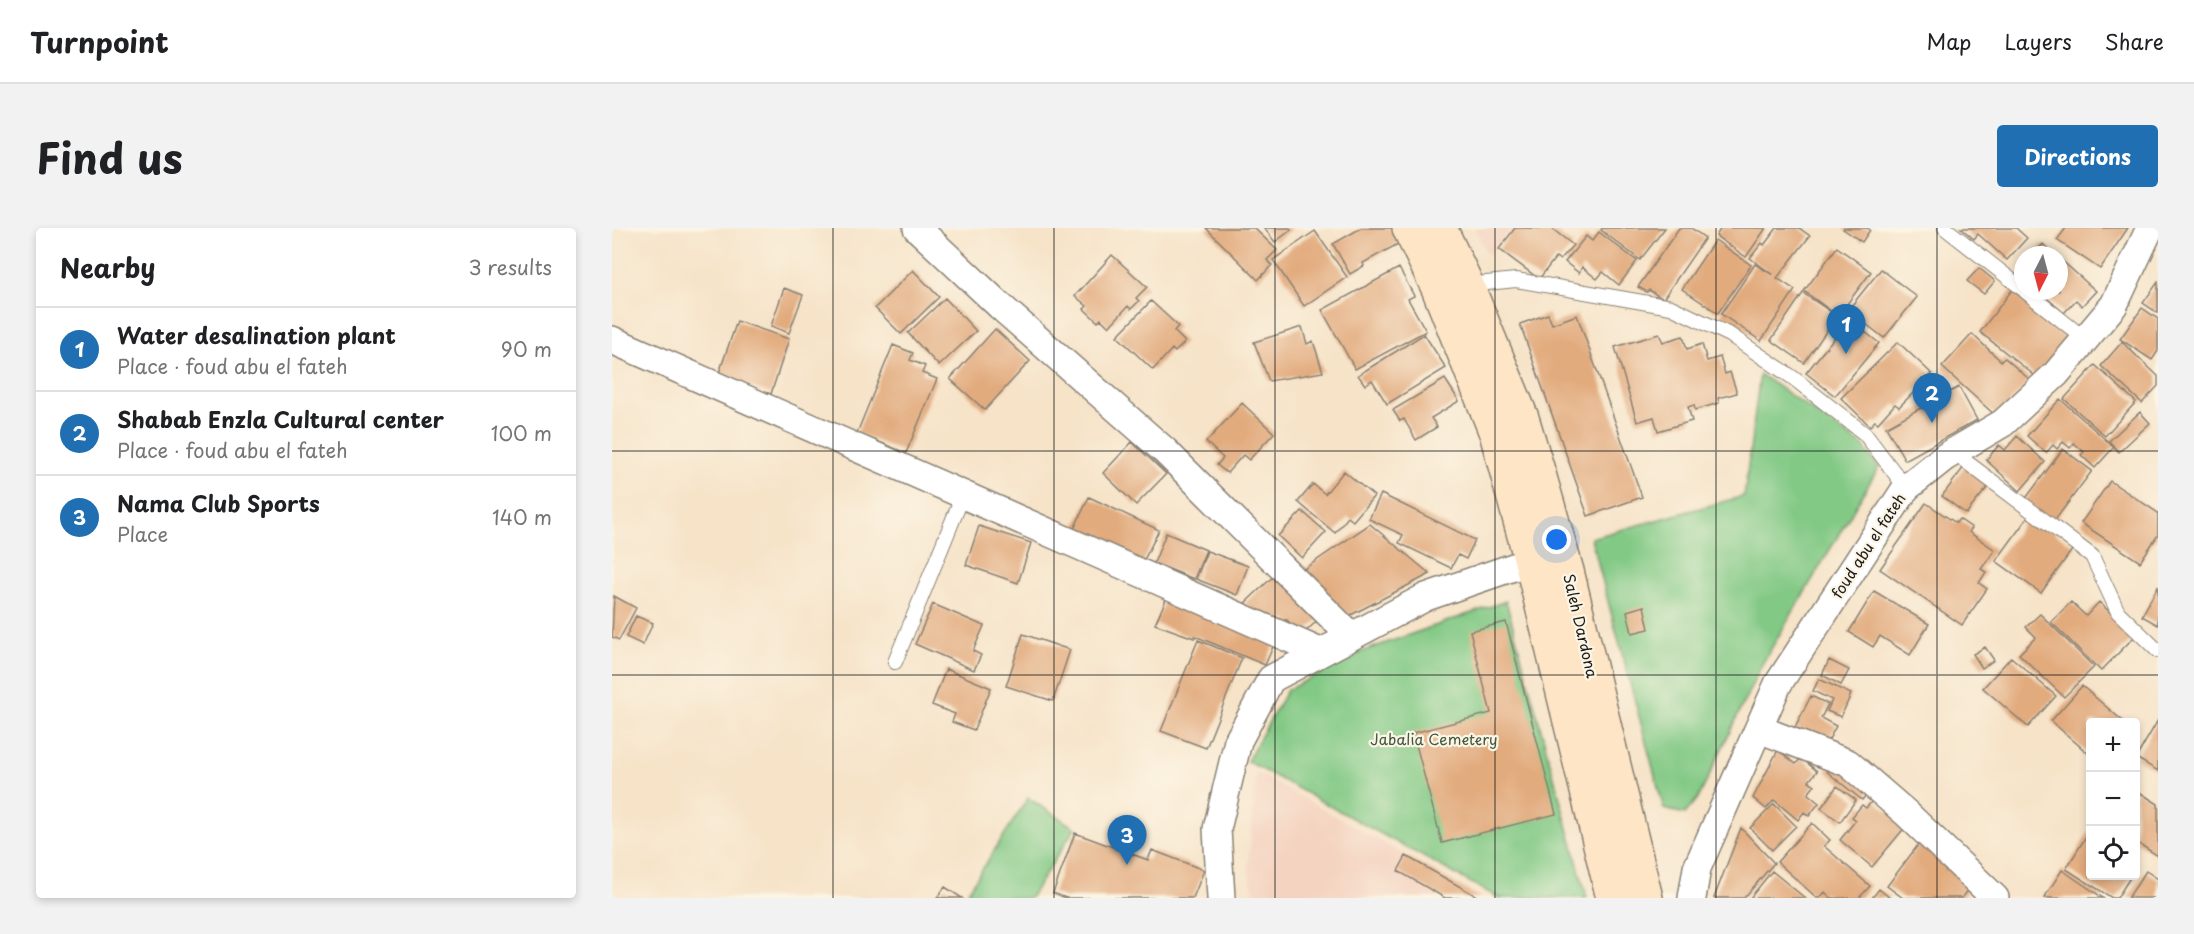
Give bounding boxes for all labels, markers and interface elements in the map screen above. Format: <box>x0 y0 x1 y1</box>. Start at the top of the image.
text: Turnpoint <box>30 20 169 63</box>
text: Map <box>1927 25 1971 57</box>
text: Layers <box>2004 25 2072 57</box>
text: Share <box>2105 25 2164 57</box>
text: Find us <box>36 125 183 188</box>
button: Directions <box>1997 125 2158 187</box>
north arrow <box>2014 246 2068 300</box>
text: Nearby <box>60 248 155 287</box>
text: 3 results <box>469 252 552 282</box>
pin: 1 <box>1826 304 1866 354</box>
text: Water desalination plant <box>117 318 396 351</box>
text: 1 <box>75 334 84 364</box>
text: 90 m <box>501 334 552 364</box>
text: Place · foud abu el fateh <box>117 351 348 381</box>
pin: 2 <box>1912 374 1952 423</box>
text: Shabab Enzla Cultural center <box>117 402 444 435</box>
text: 2 <box>72 418 87 448</box>
text: 100 m <box>491 418 552 448</box>
text: Place · foud abu el fateh <box>117 435 348 465</box>
text: Nama Club Sports <box>117 486 320 519</box>
street label: foud abu el fateh <box>1825 488 1910 602</box>
text: 3 <box>73 502 86 532</box>
text: 140 m <box>492 502 552 532</box>
text: Place <box>117 519 168 549</box>
your location <box>1542 525 1571 554</box>
street label: Saleh Dardona <box>1558 571 1605 680</box>
map controls <box>2086 718 2140 880</box>
button: + <box>2086 718 2140 772</box>
park label: Jabalia Cemetery <box>1370 727 1498 750</box>
button: − <box>2086 772 2140 826</box>
pin: 3 <box>1108 816 1146 865</box>
button: locate <box>2086 826 2140 880</box>

